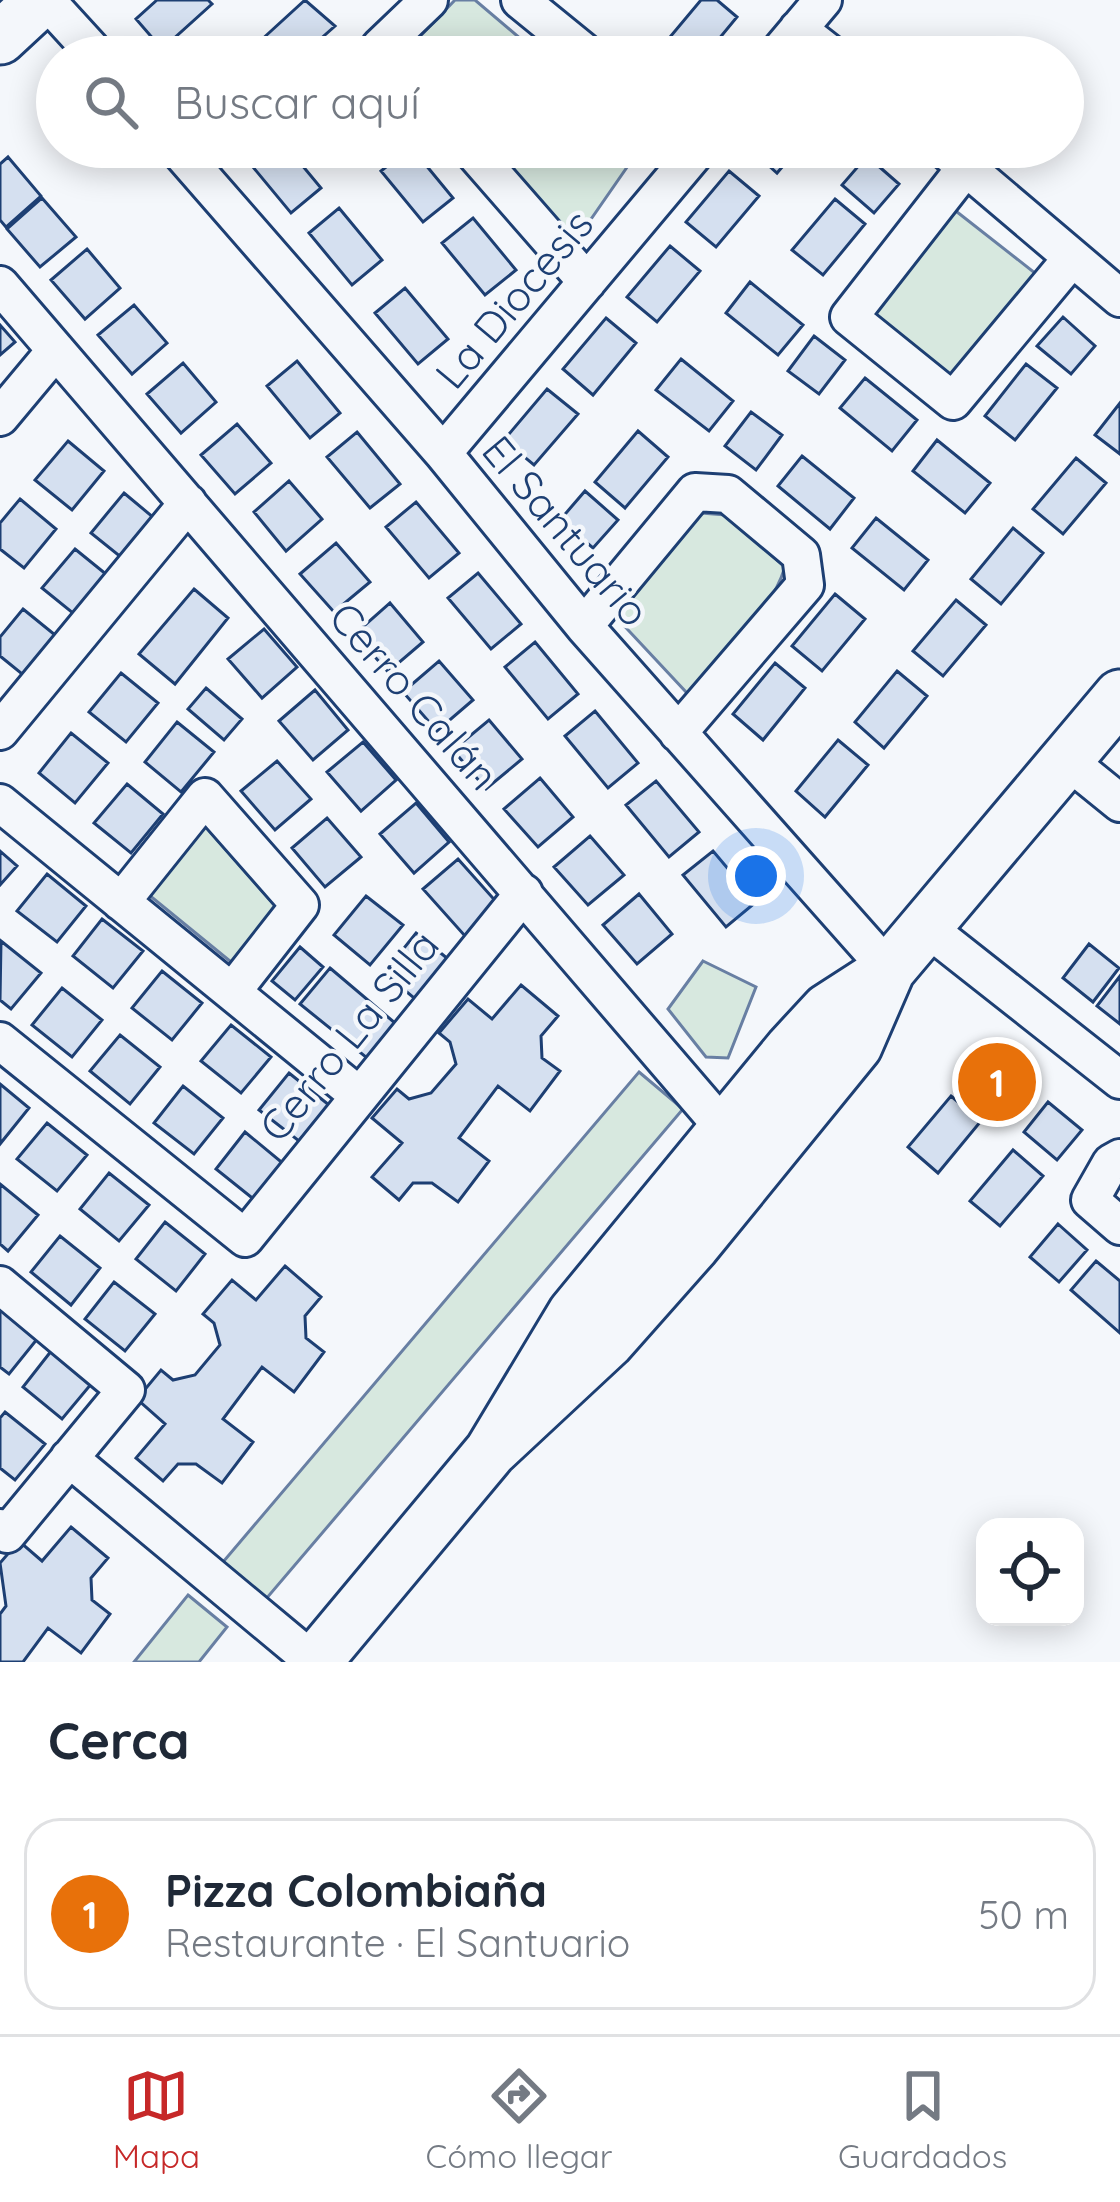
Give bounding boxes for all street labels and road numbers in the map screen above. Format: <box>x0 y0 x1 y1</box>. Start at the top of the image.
street label: La Diocesis <box>423 198 604 399</box>
street label: El Santuario <box>471 425 661 637</box>
street label: Cerro Calán <box>318 591 510 800</box>
street label: Cerro La Silla <box>247 920 450 1152</box>

